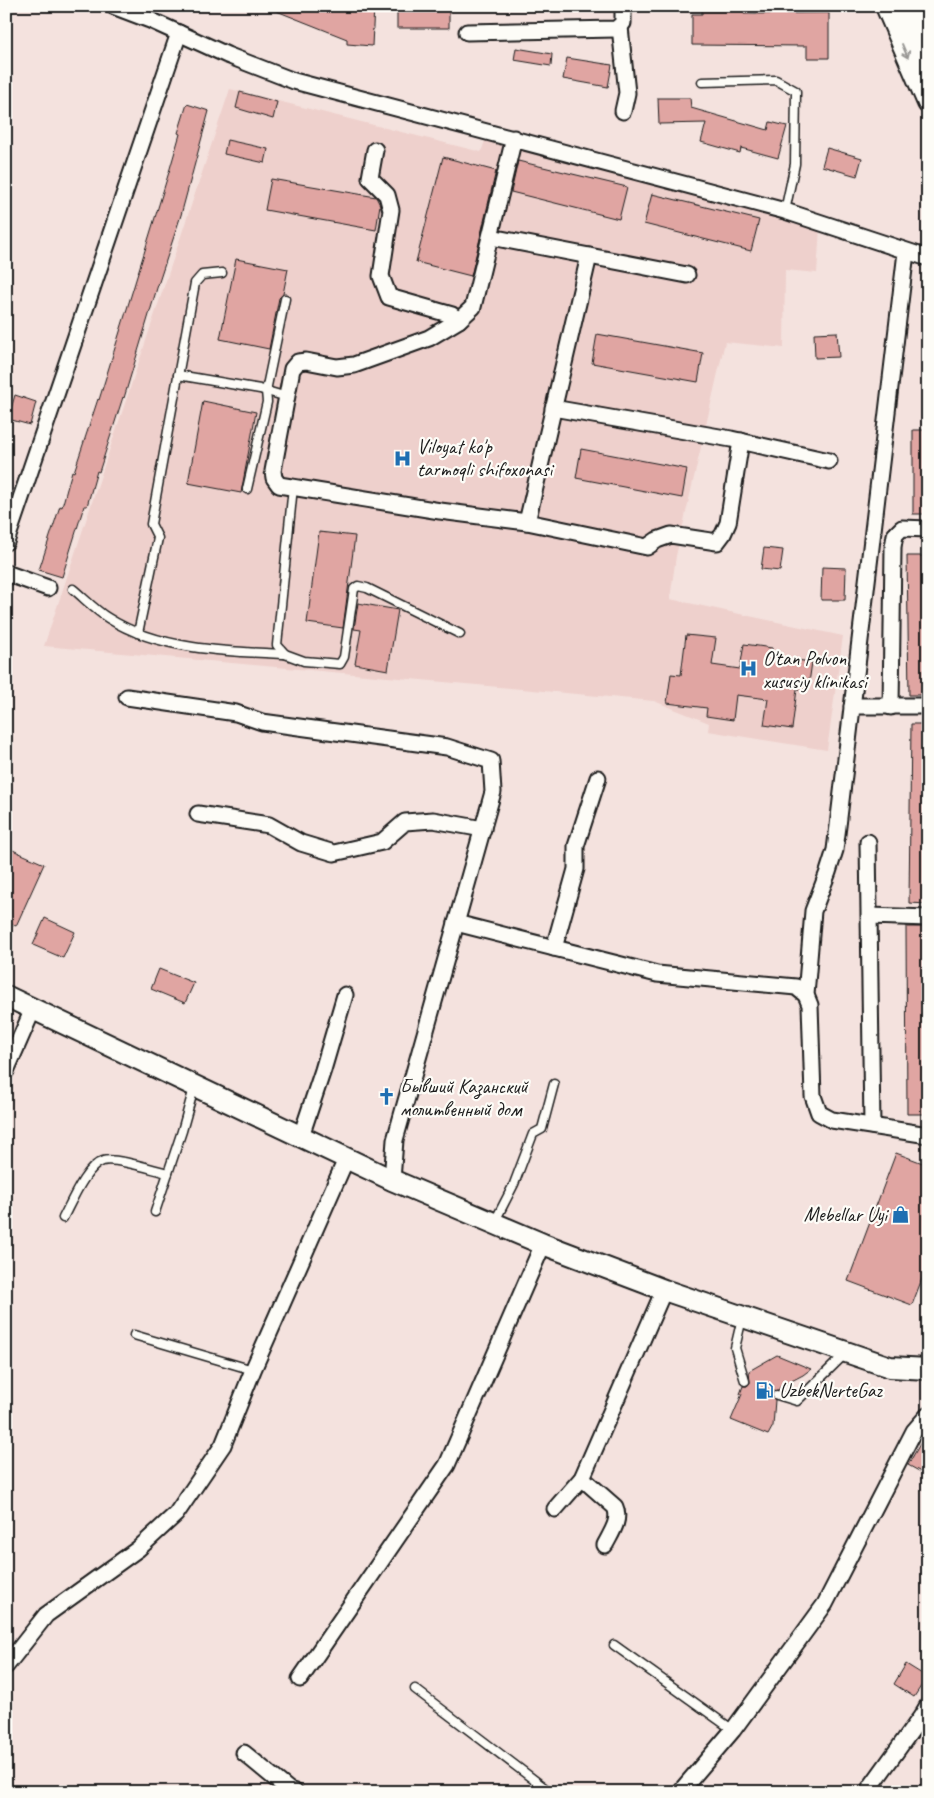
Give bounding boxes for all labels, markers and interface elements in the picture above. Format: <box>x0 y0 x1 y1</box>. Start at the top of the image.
one-way arrow <box>901 43 911 58</box>
place label: Viloyat ko'p tarmoqli shifoxonasi <box>417 434 555 482</box>
hospital icon: Viloyat ko'p tarmoqli shifoxonasi <box>393 448 413 468</box>
place label: O'tan Polvon xususiy klinikasi <box>763 646 869 694</box>
hospital icon: O'tan Polvon xususiy klinikasi <box>739 659 759 679</box>
place label: Бывший Казанский молитвенный дом <box>400 1074 529 1122</box>
church icon: Бывший Казанский молитвенный дом <box>376 1087 396 1107</box>
place label: Mebellar Uyi <box>804 1202 889 1227</box>
shop icon: Mebellar Uyi <box>891 1204 911 1224</box>
place label: UzbekNerteGaz <box>779 1378 884 1403</box>
fuel station icon: UzbekNerteGaz <box>755 1380 775 1400</box>

